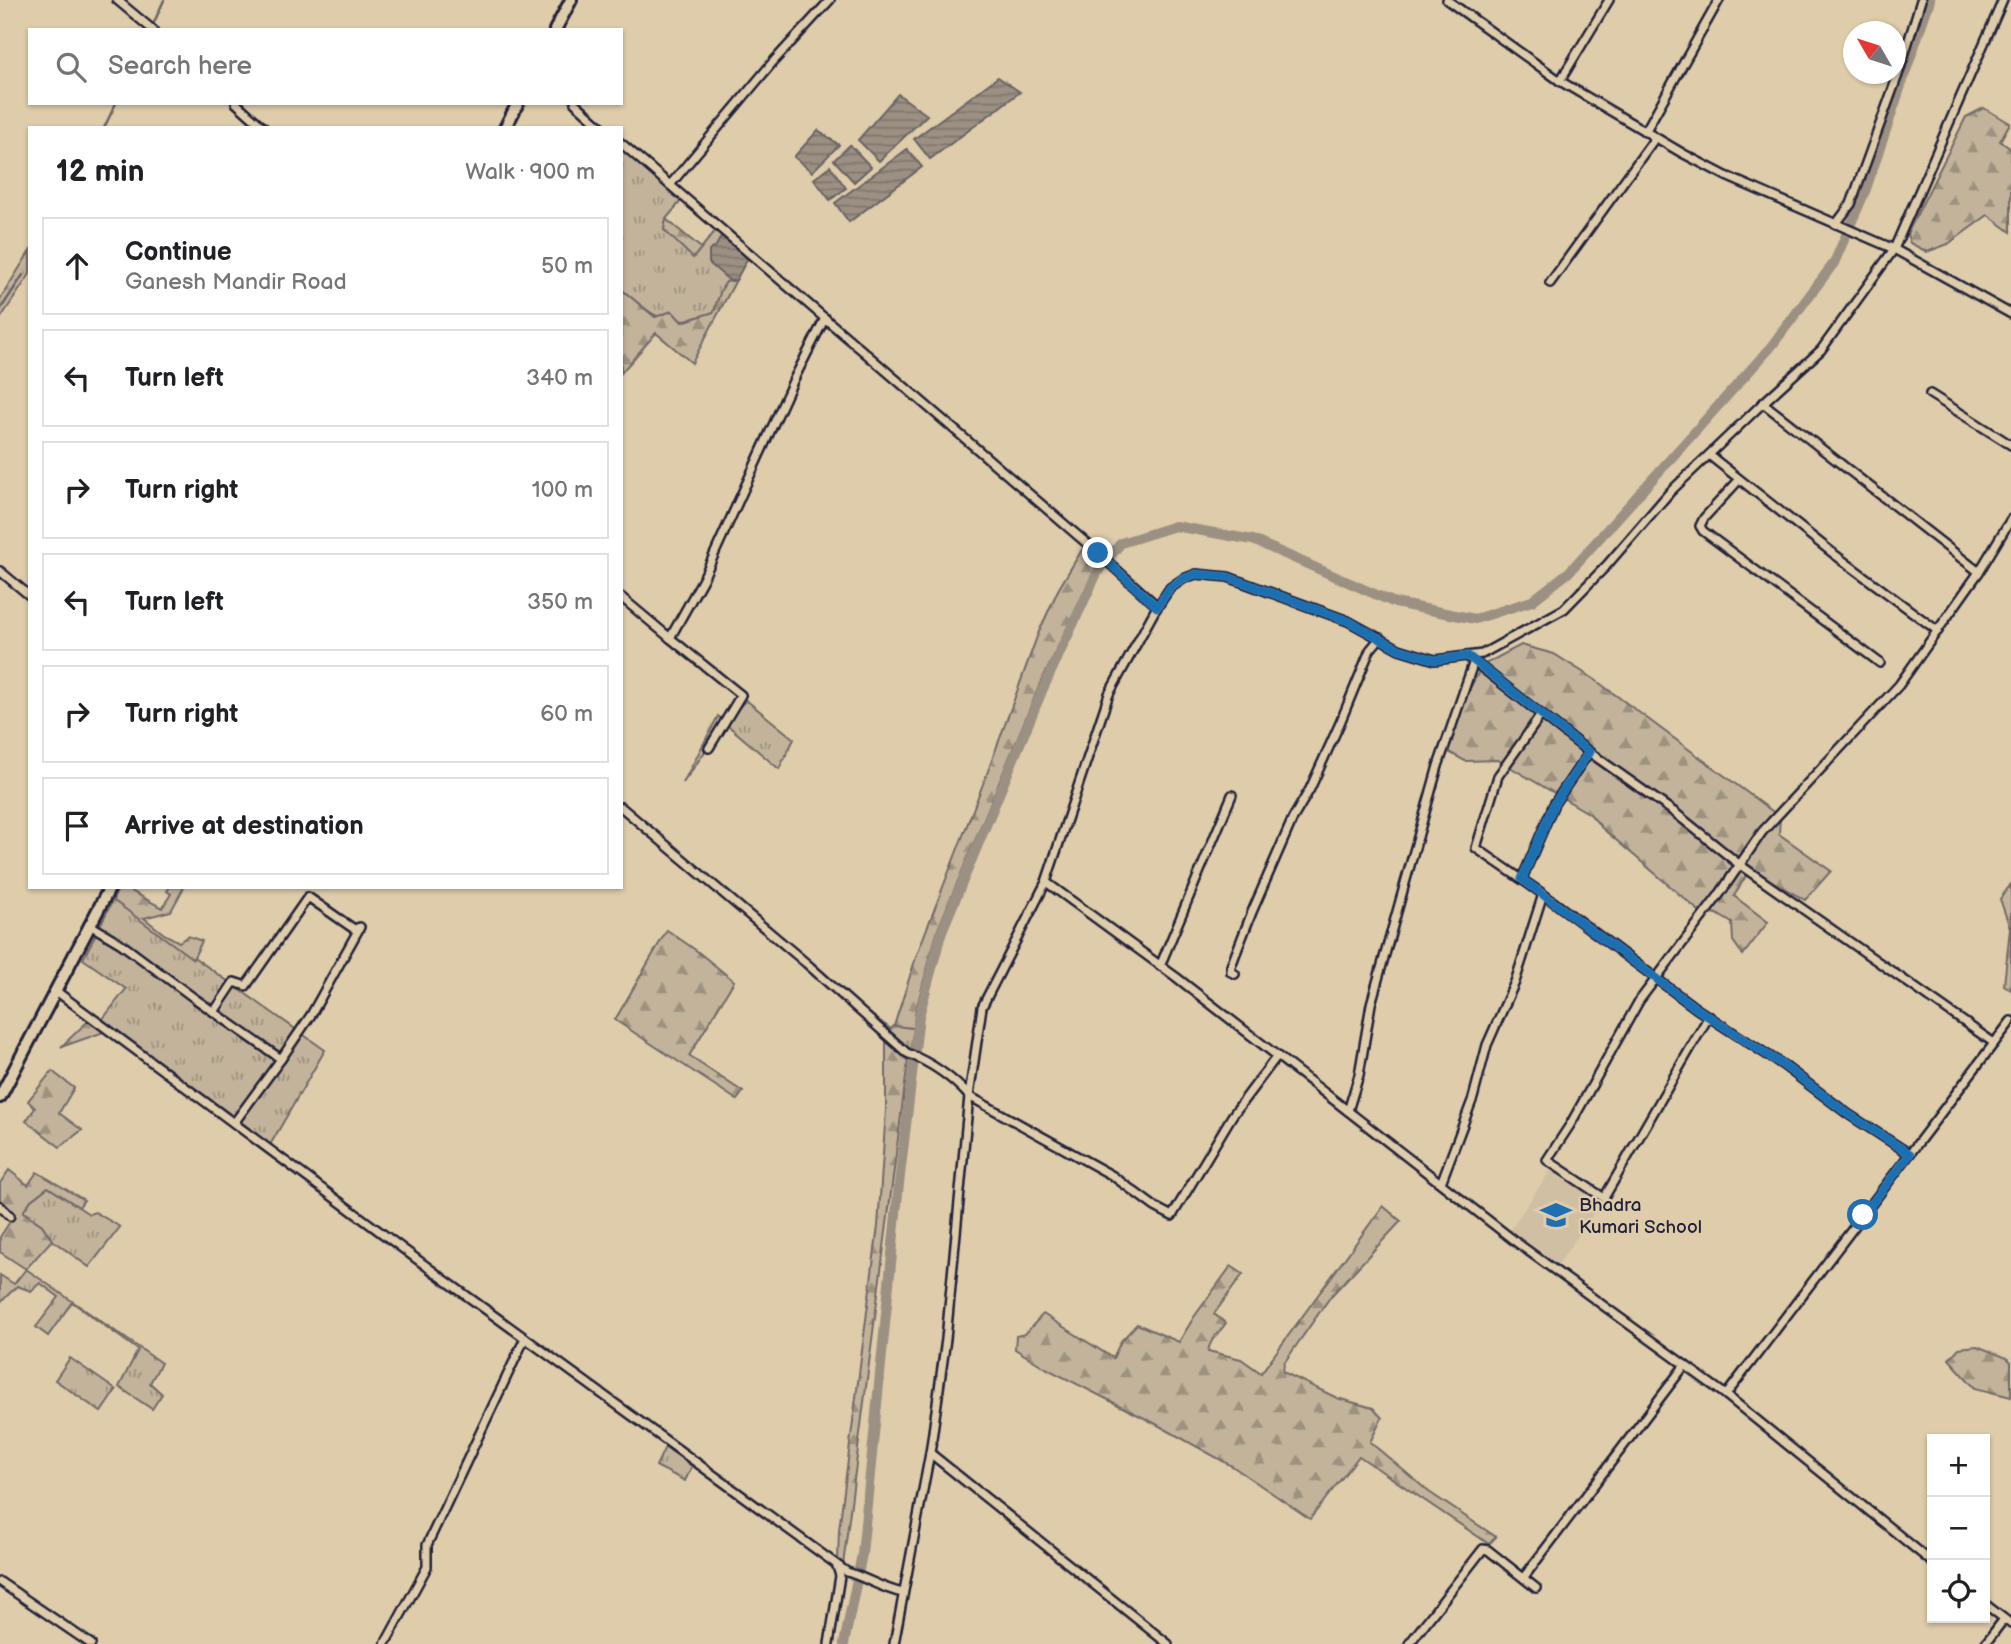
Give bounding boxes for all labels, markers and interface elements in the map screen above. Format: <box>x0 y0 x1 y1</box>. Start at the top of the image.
north arrow <box>1843 21 1906 84</box>
search box <box>28 28 623 105</box>
icon: search <box>52 48 90 86</box>
text: Search here <box>108 51 252 82</box>
text: 12 min <box>56 154 144 190</box>
text: Walk · 900 m <box>465 158 595 186</box>
text: Continue <box>125 237 232 268</box>
icon: ahead <box>58 247 96 285</box>
text: 50 m <box>541 252 593 280</box>
text: Ganesh Mandir Road <box>125 268 347 296</box>
icon: left <box>58 359 96 397</box>
text: Turn left <box>125 363 224 394</box>
text: 340 m <box>526 364 593 392</box>
icon: right <box>58 471 96 509</box>
text: Turn right <box>125 475 238 506</box>
text: 100 m <box>532 476 593 504</box>
route end <box>1082 537 1113 568</box>
icon: left <box>58 583 96 621</box>
text: Turn left <box>125 587 224 618</box>
text: 350 m <box>527 588 593 616</box>
icon: right <box>58 695 96 733</box>
text: Turn right <box>125 699 238 730</box>
text: 60 m <box>540 700 593 728</box>
icon: arrive <box>58 807 96 845</box>
text: Arrive at destination <box>125 811 364 842</box>
place label: Bhadra Kumari School <box>1579 1194 1702 1239</box>
school or university icon: Bhadra Kumari School <box>1539 1198 1573 1232</box>
route start <box>1847 1199 1878 1230</box>
map controls <box>1927 1434 1990 1623</box>
button: + <box>1927 1434 1990 1497</box>
button: − <box>1927 1497 1990 1560</box>
button: locate <box>1927 1560 1990 1623</box>

